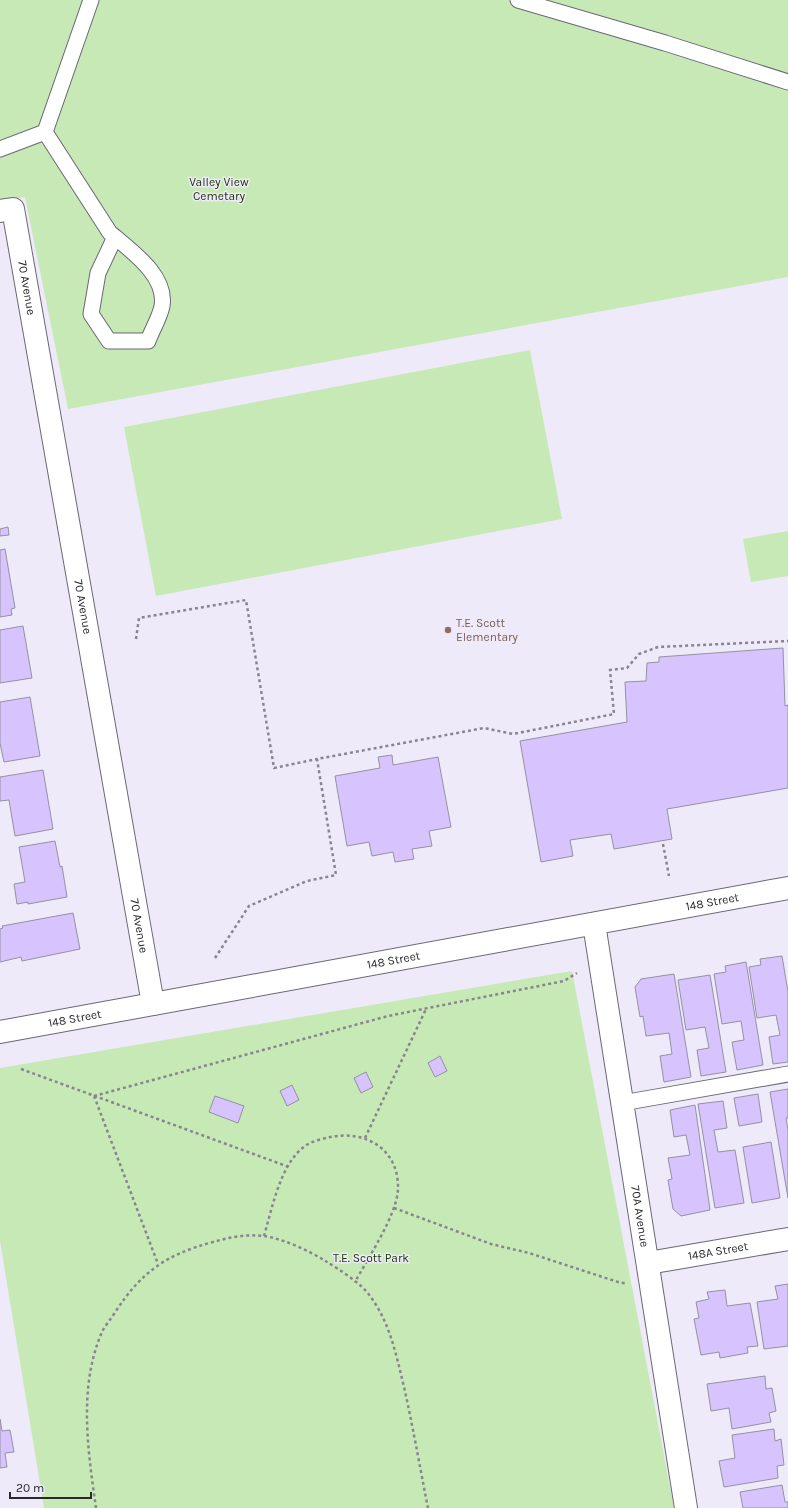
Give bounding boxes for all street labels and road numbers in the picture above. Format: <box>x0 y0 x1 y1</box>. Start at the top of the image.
street label: 70 Avenue <box>15 259 39 316</box>
street label: 70 Avenue <box>71 578 95 635</box>
street label: 148 Street <box>684 890 740 914</box>
street label: 70 Avenue <box>128 897 151 954</box>
street label: 148 Street <box>366 948 422 972</box>
street label: 148 Street <box>47 1007 103 1030</box>
street label: 70A Avenue <box>628 1185 652 1248</box>
street label: 148A Street <box>687 1239 750 1263</box>

